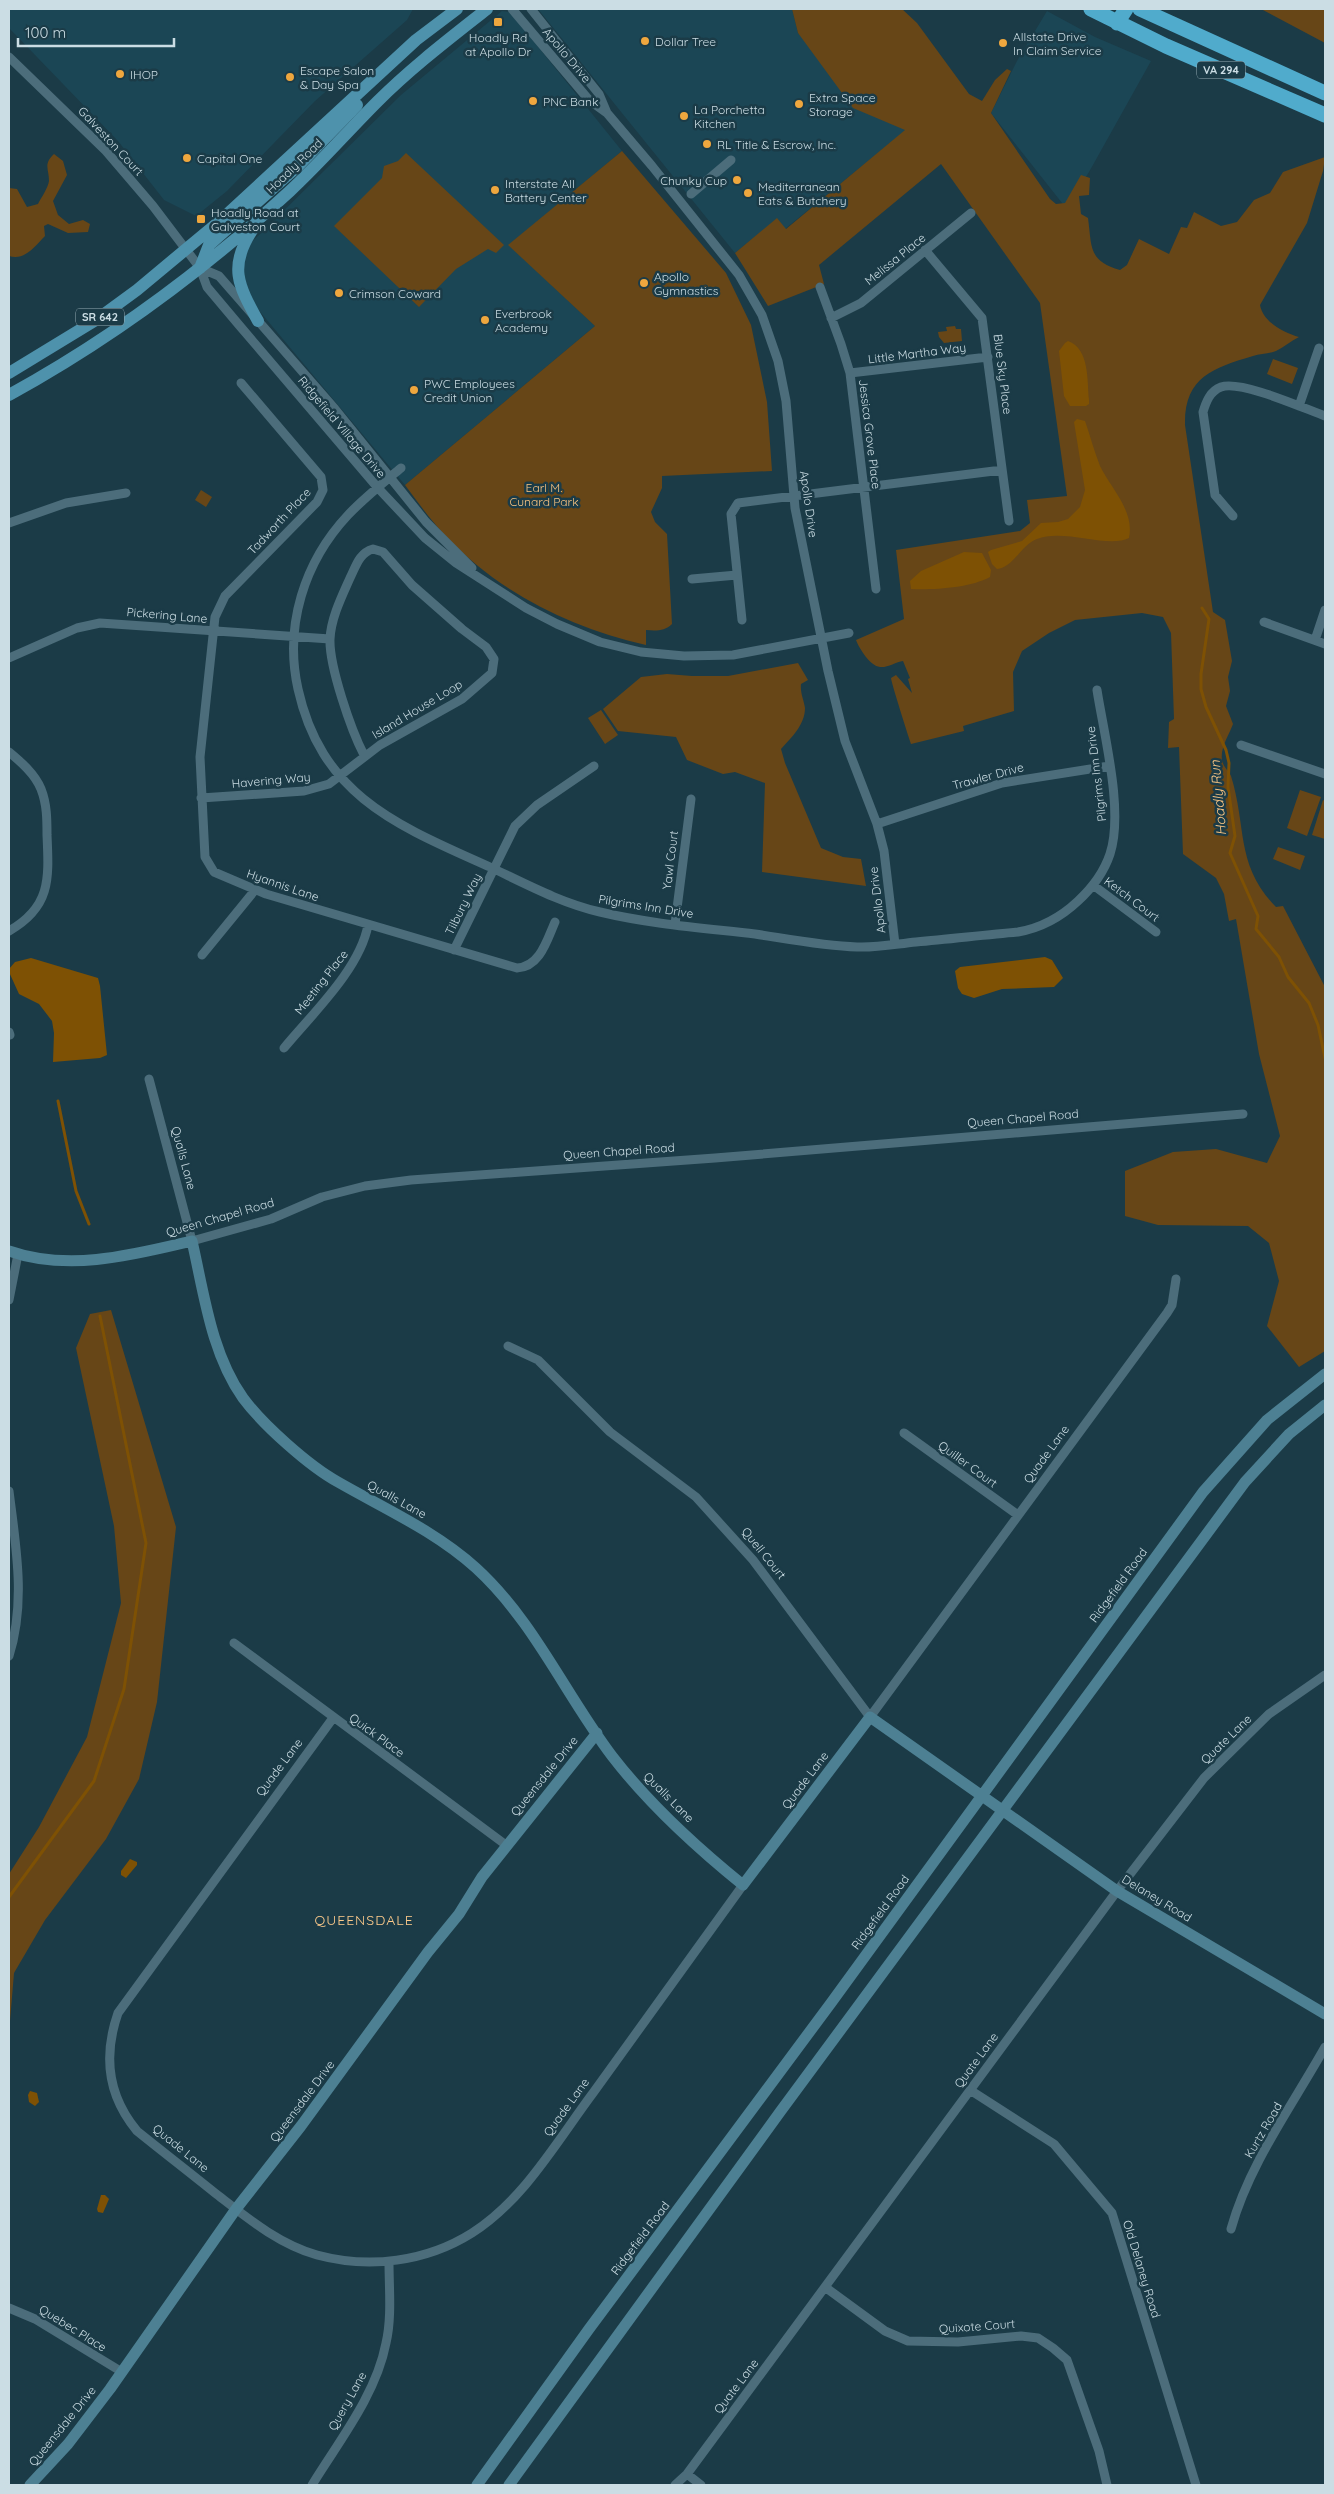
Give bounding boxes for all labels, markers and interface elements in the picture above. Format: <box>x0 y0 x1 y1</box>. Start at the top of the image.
scale bar <box>18 15 174 47</box>
marker: Hoadly Rd at Apollo Dr <box>492 16 504 28</box>
text: 100 m <box>25 23 66 42</box>
street label: Apollo Drive <box>540 24 594 86</box>
place label: Allstate Drive In Claim Service <box>1013 29 1102 58</box>
place label: Hoadly Rd at Apollo Dr <box>465 30 531 59</box>
place label: Dollar Tree <box>655 34 716 49</box>
marker: Dollar Tree <box>639 35 651 47</box>
marker: Allstate Drive In Claim Service <box>997 37 1009 49</box>
road number: VA 294 <box>1197 62 1245 78</box>
place label: Escape Salon & Day Spa <box>300 63 374 92</box>
place label: IHOP <box>130 67 158 82</box>
marker: IHOP <box>114 68 126 80</box>
marker: Escape Salon & Day Spa <box>284 71 296 83</box>
place label: Extra Space Storage <box>809 90 876 119</box>
place label: PNC Bank <box>543 94 598 109</box>
marker: PNC Bank <box>527 95 539 107</box>
marker: Extra Space Storage <box>793 98 805 110</box>
place label: La Porchetta Kitchen <box>694 102 765 131</box>
street label: Galveston Court <box>75 103 147 179</box>
marker: La Porchetta Kitchen <box>678 110 690 122</box>
street label: Hoadly Road <box>263 135 325 197</box>
place label: RL Title & Escrow, Inc. <box>717 137 836 152</box>
marker: RL Title & Escrow, Inc. <box>701 138 713 150</box>
place label: Capital One <box>197 151 262 166</box>
marker: Capital One <box>181 152 193 164</box>
place label: Chunky Cup <box>660 173 727 188</box>
marker: Chunky Cup <box>731 174 743 186</box>
place label: Interstate All Battery Center <box>505 176 587 205</box>
place label: Mediterranean Eats & Butchery <box>758 179 847 208</box>
marker: Interstate All Battery Center <box>489 184 501 196</box>
marker: Mediterranean Eats & Butchery <box>742 187 754 199</box>
place label: Hoadly Road at Galveston Court <box>211 205 300 234</box>
marker: Hoadly Road at Galveston Court <box>195 213 207 225</box>
street label: Melissa Place <box>861 230 929 288</box>
place label: Apollo Gymnastics <box>654 269 719 298</box>
marker: Apollo Gymnastics <box>638 277 650 289</box>
place label: Crimson Coward <box>349 286 441 301</box>
marker: Crimson Coward <box>333 287 345 299</box>
place label: Everbrook Academy <box>495 306 552 335</box>
road number: SR 642 <box>76 308 124 326</box>
marker: Everbrook Academy <box>479 314 491 326</box>
street label: Blue Sky Place <box>991 333 1015 415</box>
street label: Little Martha Way <box>867 340 967 366</box>
street label: Ridgefield Village Drive <box>295 373 389 481</box>
place label: PWC Employees Credit Union <box>424 376 515 405</box>
street label: Jessica Grove Place <box>856 378 884 490</box>
marker: PWC Employees Credit Union <box>408 384 420 396</box>
street label: Apollo Drive <box>797 470 821 538</box>
park label: Earl M. Cunard Park <box>509 480 579 509</box>
street label: Tadworth Place <box>244 484 314 558</box>
street label: Pickering Lane <box>126 604 208 626</box>
street label: Island House Loop <box>369 676 465 742</box>
street label: Pilgrims Inn Drive <box>1083 725 1109 823</box>
street label: Trawler Drive <box>951 759 1026 793</box>
water label: Hoadly Run <box>1206 759 1230 836</box>
street label: Havering Way <box>231 769 311 791</box>
street label: Yawl Court <box>659 830 681 890</box>
street label: Hyannis Lane <box>245 866 321 904</box>
street label: Apollo Drive <box>865 866 889 934</box>
street label: Tilbury Way <box>442 871 484 937</box>
street label: Ketch Court <box>1101 873 1163 925</box>
street label: Pilgrims Inn Drive <box>597 891 695 921</box>
street label: Meeting Place <box>291 946 351 1017</box>
street label: Queen Chapel Road <box>967 1106 1079 1130</box>
street label: Qualls Lane <box>168 1125 200 1192</box>
street label: Queen Chapel Road <box>563 1140 675 1162</box>
street label: Queen Chapel Road <box>164 1194 276 1240</box>
street label: Quade Lane <box>1020 1422 1072 1486</box>
street label: Quiller Court <box>936 1438 1000 1490</box>
street label: Qualls Lane <box>365 1477 429 1521</box>
street label: Quell Court <box>739 1524 789 1582</box>
street label: Ridgefield Road <box>1086 1545 1150 1625</box>
street label: Quick Place <box>346 1710 408 1760</box>
street label: Quate Lane <box>1197 1711 1255 1767</box>
street label: Queensdale Drive <box>507 1733 581 1819</box>
street label: Quade Lane <box>253 1735 306 1799</box>
street label: Quade Lane <box>779 1748 832 1812</box>
street label: Qualls Lane <box>641 1769 698 1826</box>
street label: Delaney Road <box>1119 1871 1195 1925</box>
street label: Ridgefield Road <box>848 1872 912 1952</box>
district label: QUEENSDALE <box>314 1911 414 1929</box>
street label: Quate Lane <box>951 2029 1001 2091</box>
street label: Queensdale Drive <box>266 2057 338 2145</box>
street label: Quade Lane <box>540 2075 592 2139</box>
street label: Kurtz Road <box>1241 2099 1285 2161</box>
street label: Quade Lane <box>150 2121 212 2175</box>
street label: Ridgefield Road <box>607 2198 673 2278</box>
street label: Old Delaney Road <box>1120 2218 1164 2320</box>
street label: Quebec Place <box>37 2301 110 2355</box>
street label: Quixote Court <box>938 2316 1016 2336</box>
street label: Quate Lane <box>710 2355 762 2416</box>
street label: Query Lane <box>325 2369 369 2433</box>
street label: Queensdale Drive <box>25 2383 99 2469</box>

